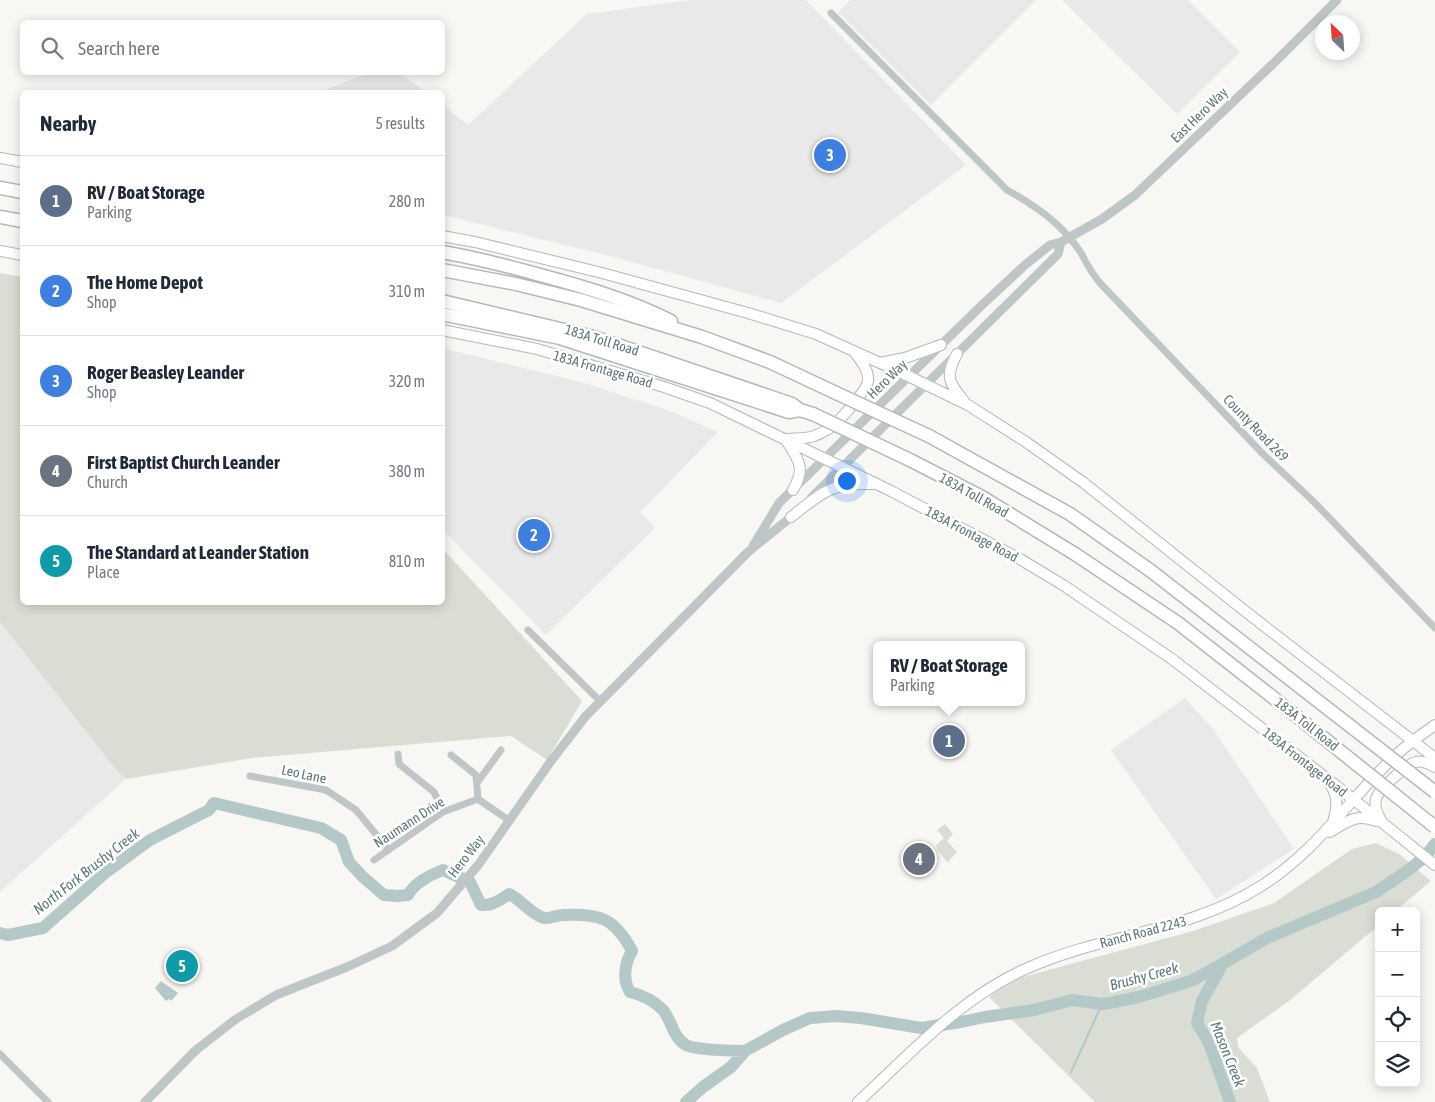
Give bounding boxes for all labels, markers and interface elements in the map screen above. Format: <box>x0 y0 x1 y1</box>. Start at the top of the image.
north arrow <box>1315 15 1360 60</box>
search box <box>20 20 445 75</box>
icon: search <box>38 34 66 62</box>
text: Search here <box>78 37 160 59</box>
street label: East Hero Way <box>1167 84 1231 146</box>
text: Nearby <box>40 111 96 135</box>
text: 5 results <box>375 114 425 132</box>
pin: 3 <box>814 136 846 174</box>
text: RV / Boat Storage <box>87 181 205 203</box>
text: 1 <box>52 192 60 210</box>
text: 280 m <box>389 192 425 210</box>
text: Parking <box>87 203 132 221</box>
text: The Home Depot <box>87 271 203 293</box>
text: 2 <box>52 282 60 300</box>
text: 310 m <box>389 282 425 300</box>
text: Shop <box>87 293 117 311</box>
street label: 183A Toll Road <box>563 321 641 359</box>
street label: 183A Frontage Road <box>551 347 655 391</box>
street label: Hero Way <box>864 356 910 402</box>
text: Roger Beasley Leander <box>87 361 244 383</box>
text: 3 <box>52 372 60 390</box>
text: 320 m <box>389 372 425 390</box>
text: Shop <box>87 383 117 401</box>
street label: County Road 269 <box>1220 391 1292 465</box>
text: First Baptist Church Leander <box>87 451 280 473</box>
text: 4 <box>52 462 60 480</box>
text: 380 m <box>389 462 425 480</box>
your location <box>834 468 860 494</box>
street label: 183A Toll Road <box>937 469 1011 521</box>
text: Church <box>87 473 128 491</box>
street label: 183A Frontage Road <box>923 503 1021 565</box>
pin: 2 <box>518 516 550 554</box>
text: The Standard at Leander Station <box>87 541 309 563</box>
text: 5 <box>52 552 60 570</box>
text: 810 m <box>389 552 425 570</box>
text: Place <box>87 563 120 581</box>
popup <box>873 641 1025 706</box>
text: RV / Boat Storage <box>890 654 1008 676</box>
text: Parking <box>890 676 935 694</box>
street label: 183A Toll Road <box>1272 694 1342 754</box>
pin: 1 <box>933 722 965 760</box>
street label: 183A Frontage Road <box>1260 724 1350 800</box>
street label: Leo Lane <box>280 761 328 787</box>
street label: Naumann Drive <box>371 793 447 851</box>
water label: North Fork Brushy Creek <box>30 824 143 918</box>
street label: Hero Way <box>445 832 488 880</box>
pin: 4 <box>903 840 935 878</box>
map controls <box>1375 907 1420 1087</box>
button: + <box>1375 907 1420 952</box>
street label: Ranch Road 2243 <box>1098 913 1188 951</box>
pin: 5 <box>166 947 198 985</box>
button: − <box>1375 952 1420 997</box>
water label: Brushy Creek <box>1108 959 1181 993</box>
button: locate <box>1375 997 1420 1042</box>
water label: Mason Creek <box>1207 1019 1249 1090</box>
button: layers <box>1375 1042 1420 1087</box>

